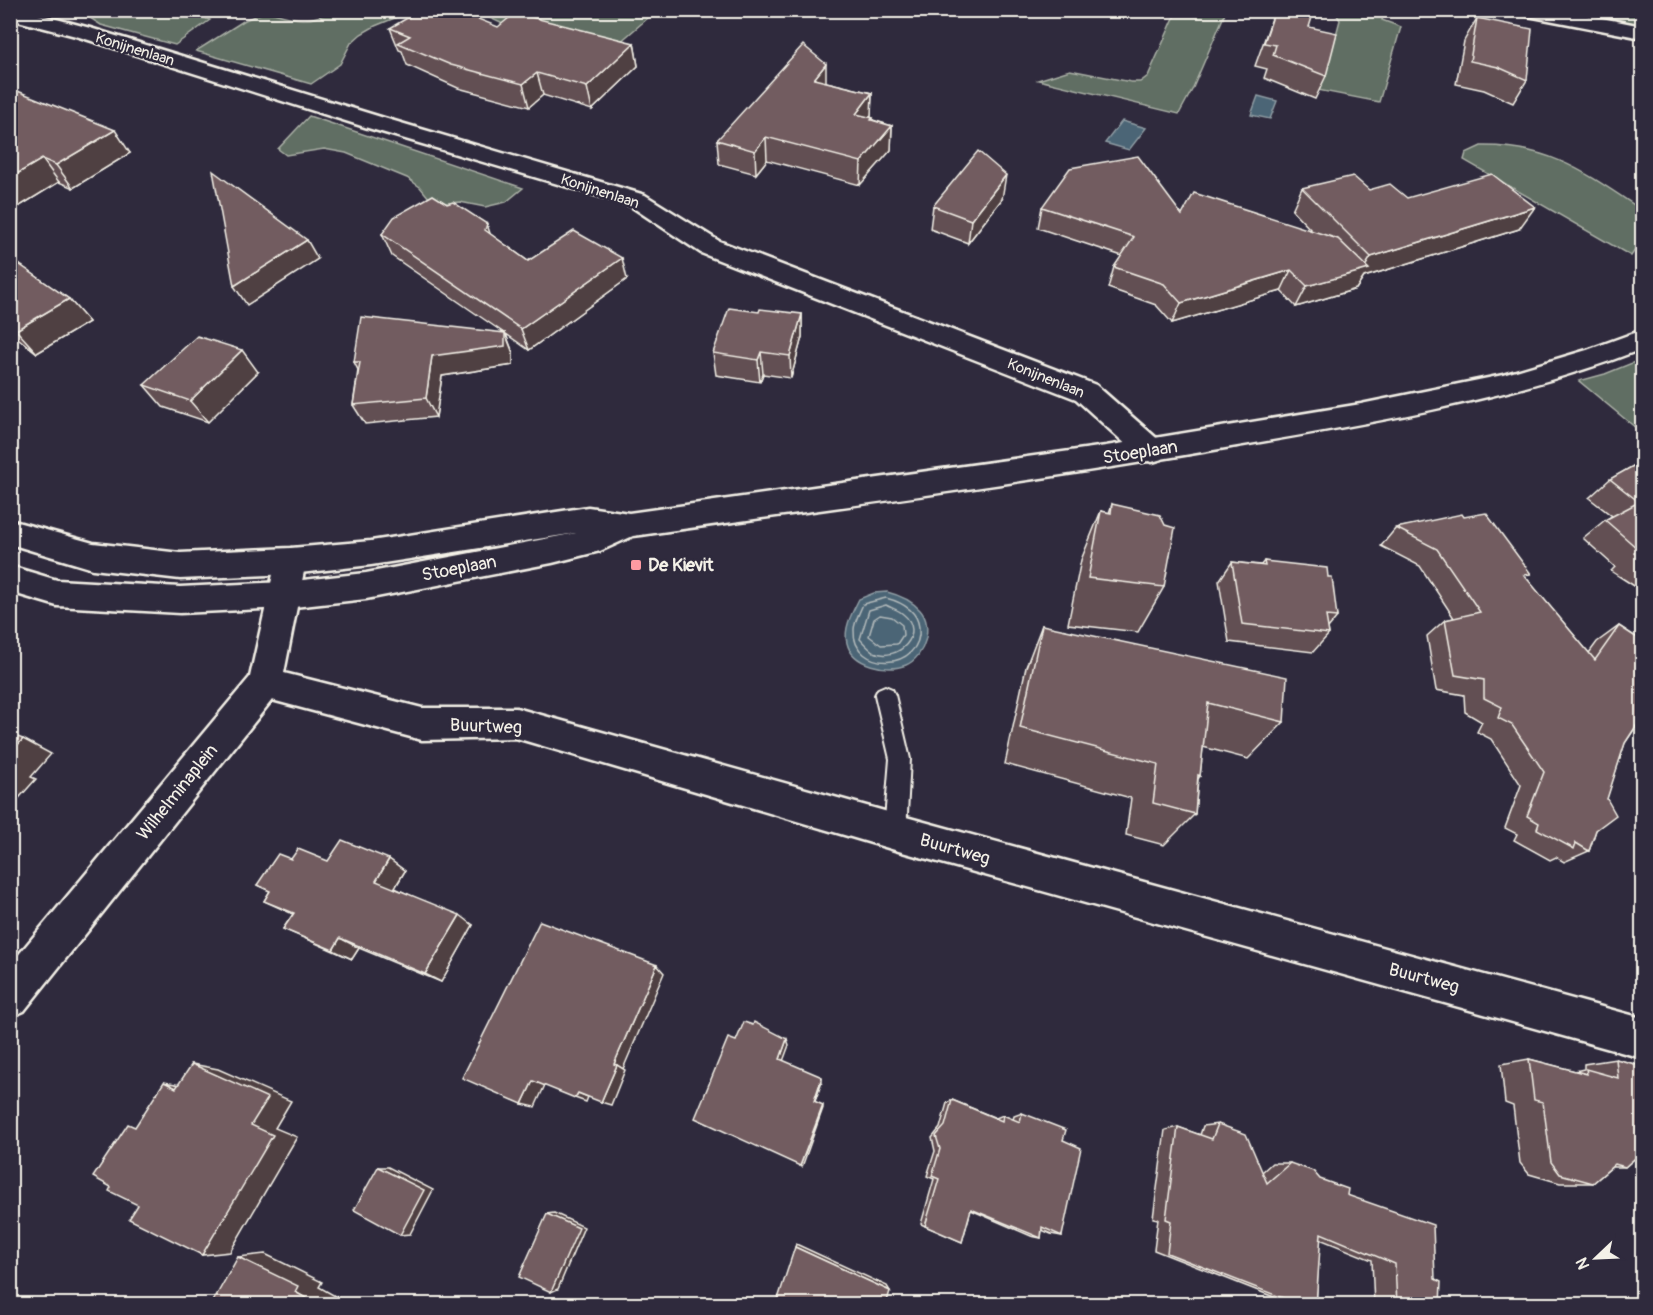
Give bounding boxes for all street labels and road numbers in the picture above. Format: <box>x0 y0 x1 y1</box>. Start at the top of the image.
street label: Konijnenlaan <box>93 28 177 70</box>
street label: Konijnenlaan <box>558 170 642 213</box>
street label: Konijnenlaan <box>1004 354 1087 403</box>
street label: Stoeplaan <box>1101 435 1179 470</box>
street label: Stoeplaan <box>420 550 498 587</box>
street label: Buurtweg <box>450 714 522 739</box>
street label: Wilhelminaplein <box>132 740 223 845</box>
street label: Buurtweg <box>917 828 993 870</box>
street label: Buurtweg <box>1386 958 1462 999</box>

